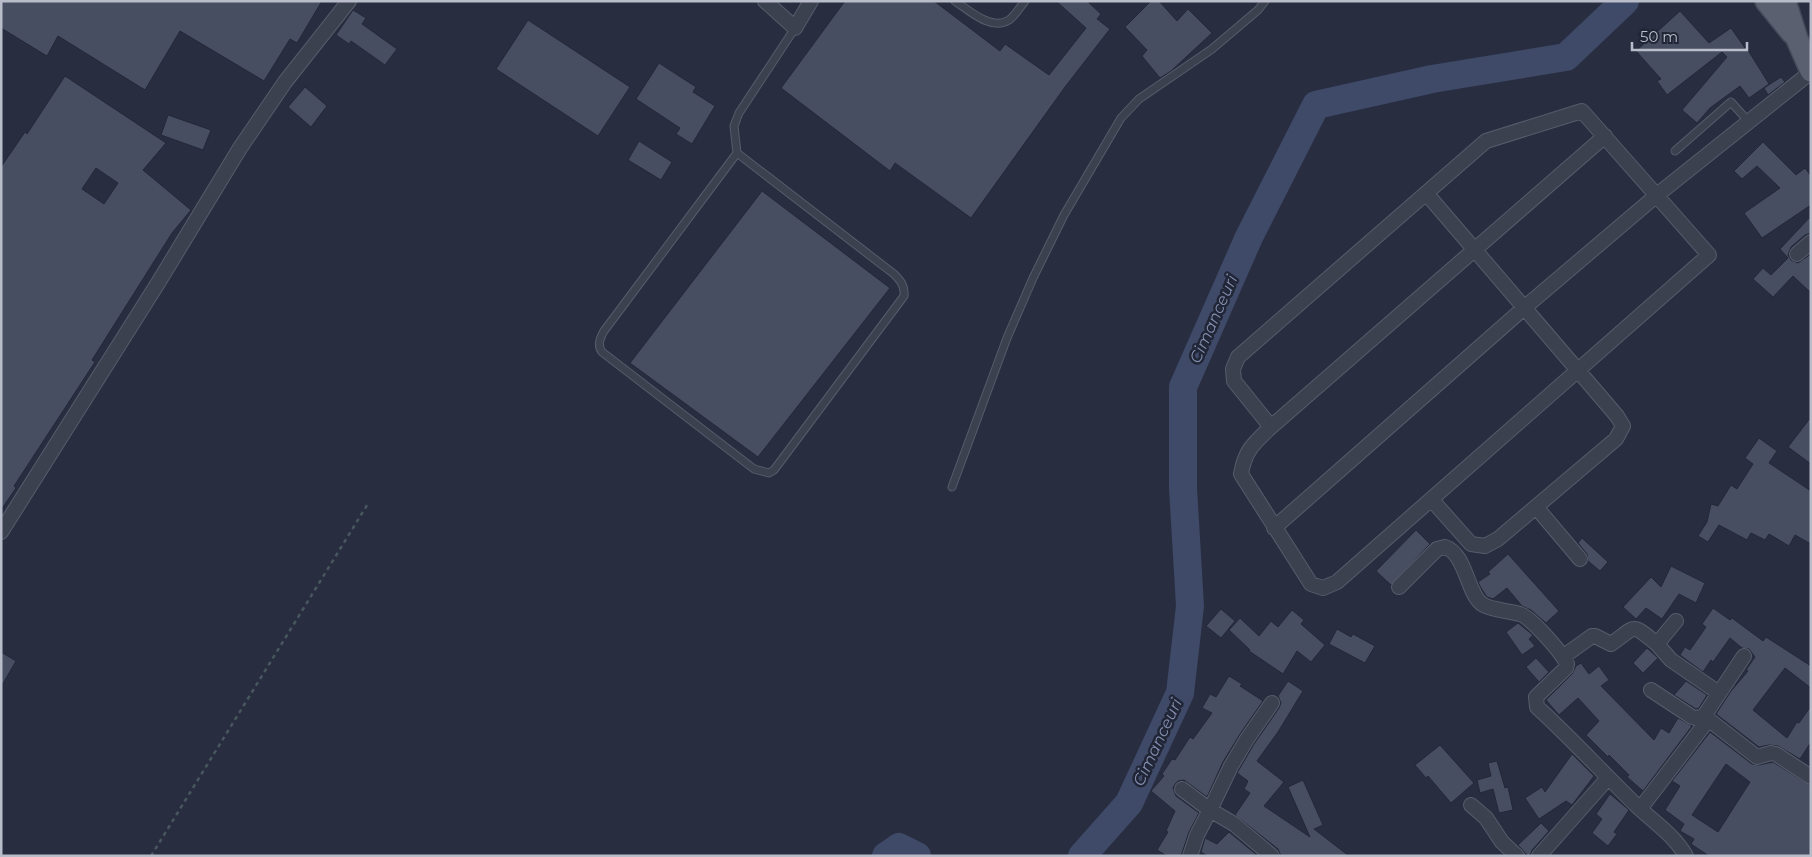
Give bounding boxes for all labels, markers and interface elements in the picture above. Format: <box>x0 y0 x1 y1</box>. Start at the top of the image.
scale bar <box>1632 20 1747 52</box>
text: 50 m <box>1640 27 1678 46</box>
water label: Cimanceuri <box>1186 272 1242 366</box>
water label: Cimanceuri <box>1129 695 1186 789</box>

